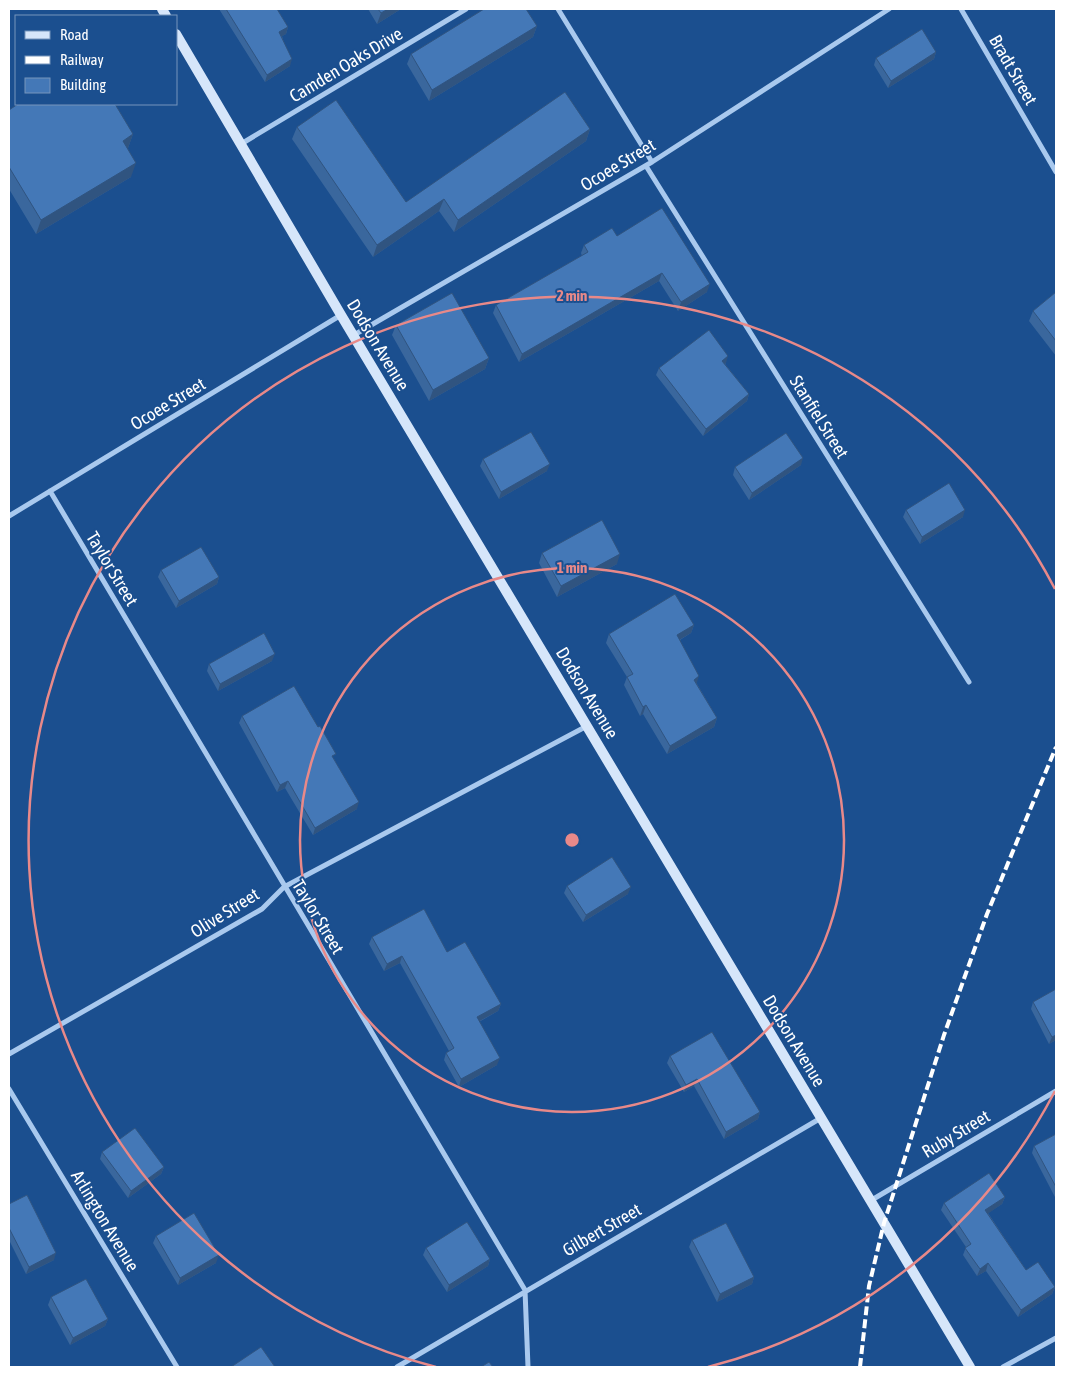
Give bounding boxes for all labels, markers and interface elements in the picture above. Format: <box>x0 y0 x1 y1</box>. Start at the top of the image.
legend <box>15 15 178 105</box>
street label: Camden Oaks Drive <box>286 23 406 107</box>
text: Road <box>60 26 89 43</box>
street label: Bradt Street <box>985 31 1042 109</box>
text: Railway <box>60 51 104 68</box>
text: Building <box>60 76 106 93</box>
street label: Ocoee Street <box>576 134 659 195</box>
text: 2 min <box>557 287 587 304</box>
street label: Dodson Avenue <box>343 295 414 394</box>
street label: Stanfiel Street <box>786 371 853 462</box>
street label: Ocoee Street <box>126 373 209 434</box>
street label: Taylor Street <box>82 528 143 610</box>
text: 1 min <box>557 559 587 576</box>
street label: Dodson Avenue <box>552 643 623 742</box>
centre of rings <box>563 831 581 849</box>
street label: Taylor Street <box>288 876 349 958</box>
street label: Olive Street <box>187 883 263 942</box>
street label: Dodson Avenue <box>759 991 830 1090</box>
street label: Ruby Street <box>918 1105 993 1162</box>
street label: Arlington Avenue <box>67 1166 144 1275</box>
street label: Gilbert Street <box>559 1199 645 1261</box>

